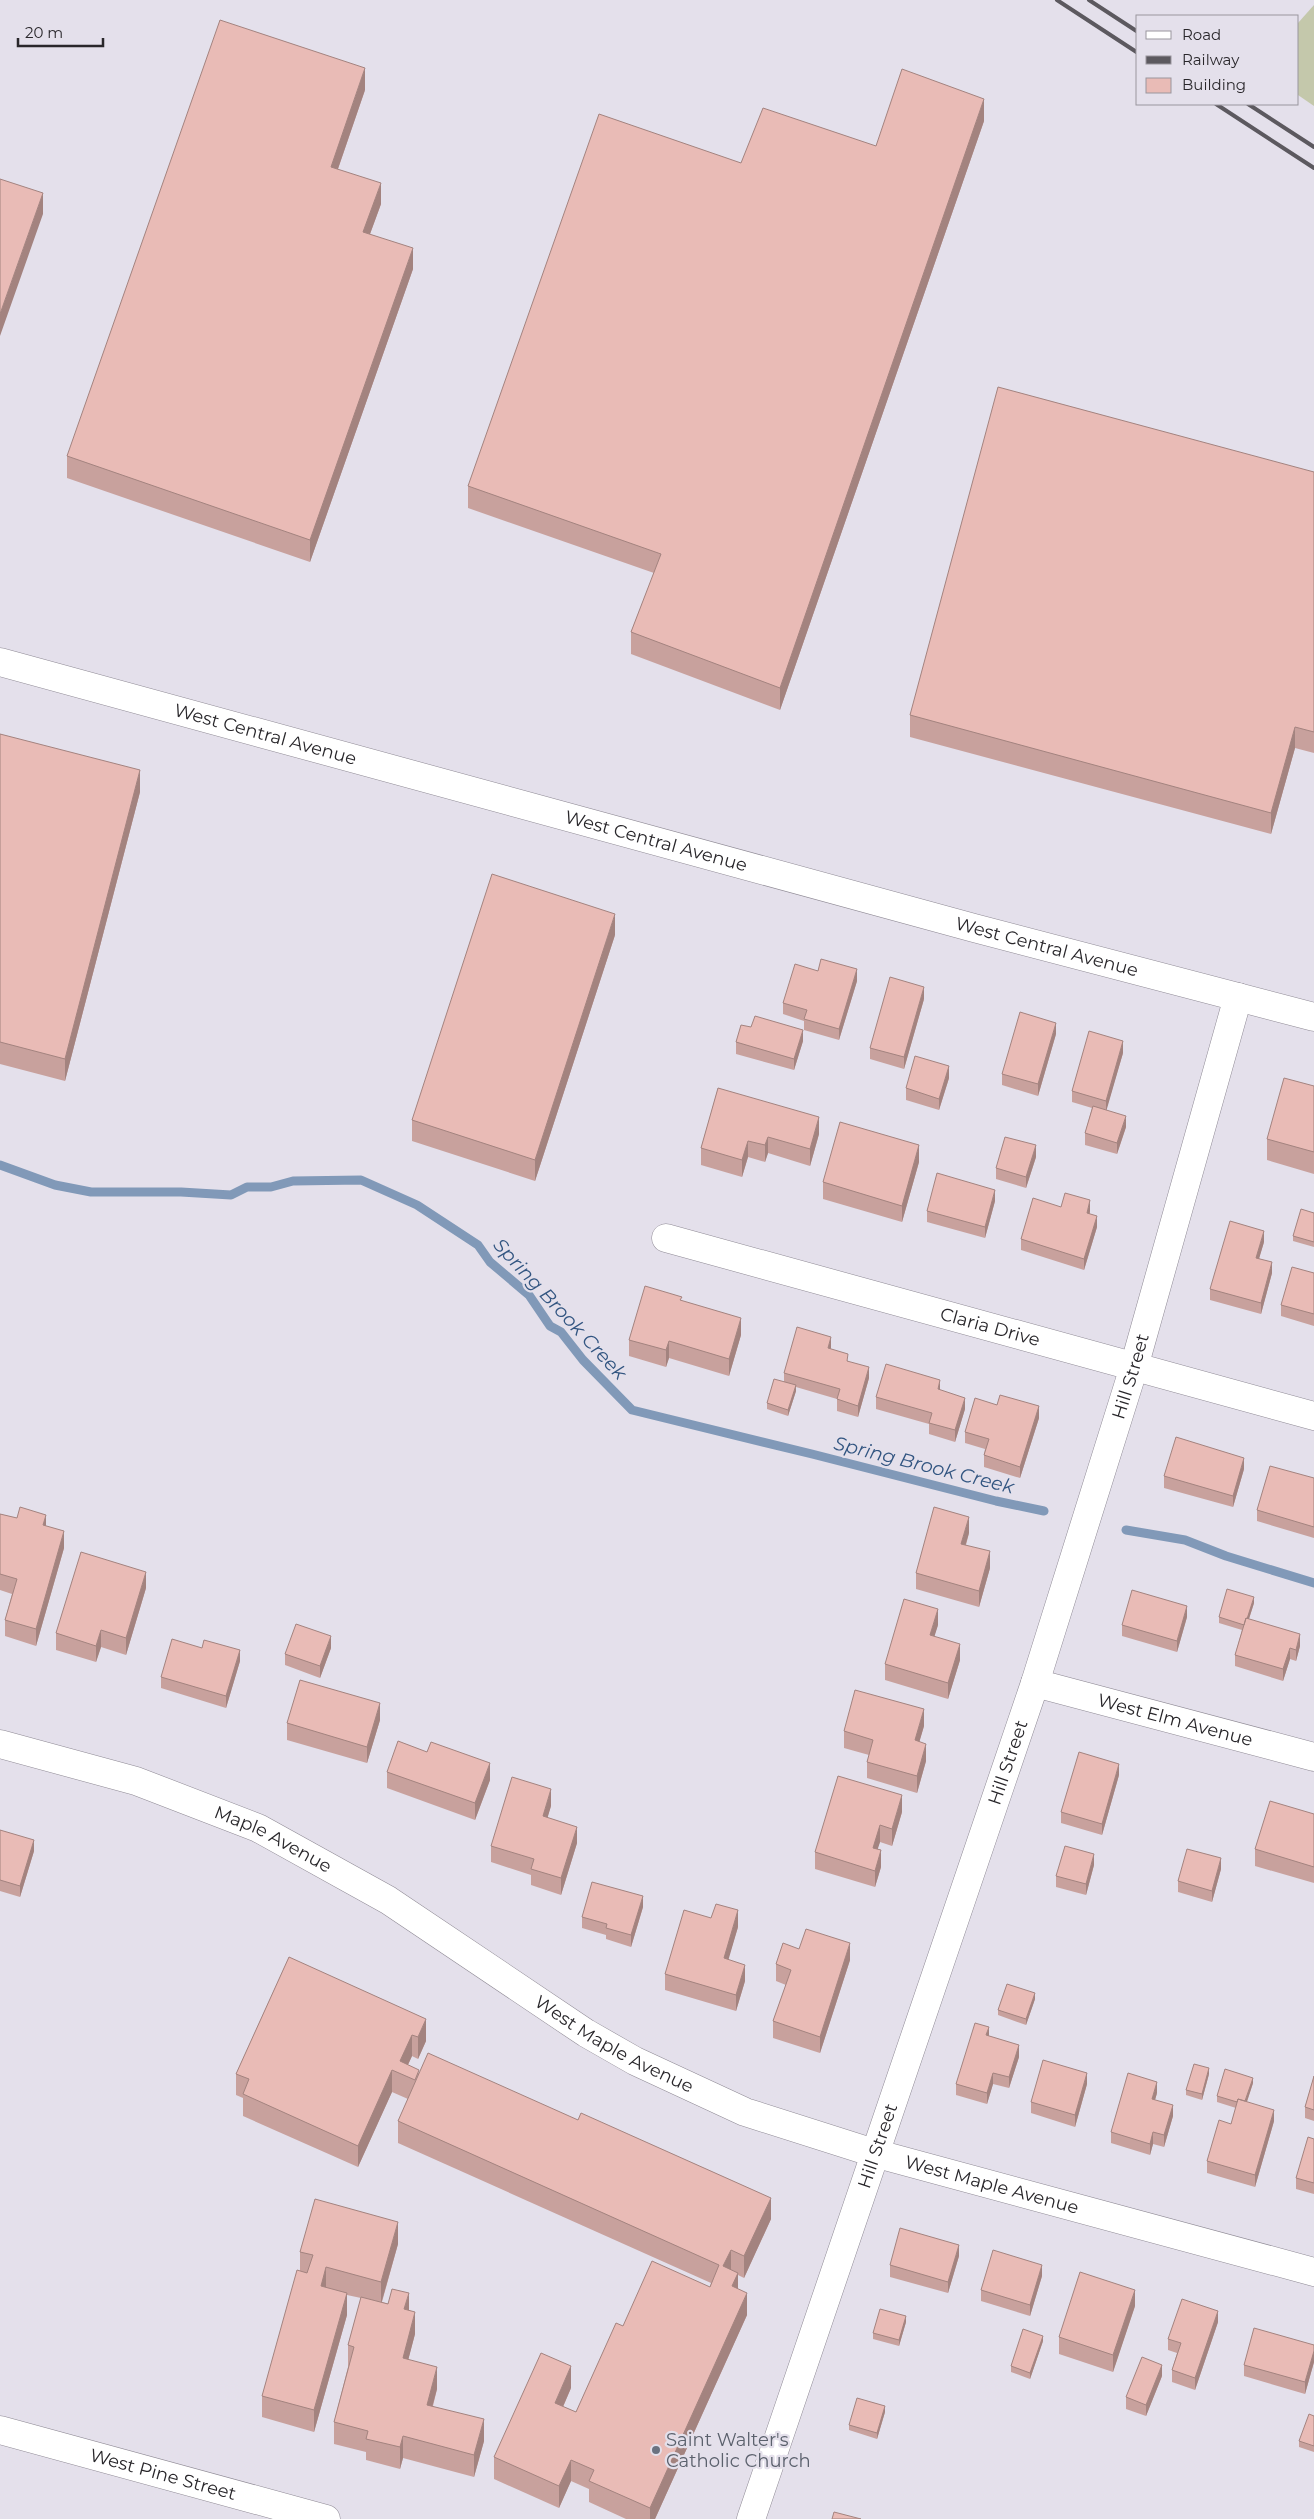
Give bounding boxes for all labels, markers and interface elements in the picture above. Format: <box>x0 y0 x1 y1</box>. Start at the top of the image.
scale bar <box>18 15 102 47</box>
legend <box>1136 15 1299 105</box>
text: 20 m <box>25 23 63 42</box>
text: Road <box>1182 25 1221 44</box>
text: Railway <box>1182 50 1240 69</box>
text: Building <box>1182 75 1246 94</box>
street label: West Central Avenue <box>172 699 359 770</box>
street label: West Central Avenue <box>562 806 750 877</box>
street label: West Central Avenue <box>953 912 1141 982</box>
water label: Spring Brook Creek <box>488 1233 632 1385</box>
street label: Claria Drive <box>938 1303 1043 1351</box>
street label: Hill Street <box>1107 1331 1154 1422</box>
water label: Spring Brook Creek <box>831 1431 1017 1499</box>
street label: West Elm Avenue <box>1095 1689 1255 1751</box>
street label: Hill Street <box>983 1717 1033 1808</box>
street label: Maple Avenue <box>211 1801 336 1878</box>
street label: West Maple Avenue <box>531 1991 697 2098</box>
street label: Hill Street <box>853 2101 902 2191</box>
street label: West Maple Avenue <box>903 2151 1081 2219</box>
place label: Saint Walter's Catholic Church <box>666 2429 811 2472</box>
street label: West Pine Street <box>87 2444 239 2505</box>
marker: Saint Walter's Catholic Church <box>650 2444 662 2456</box>

